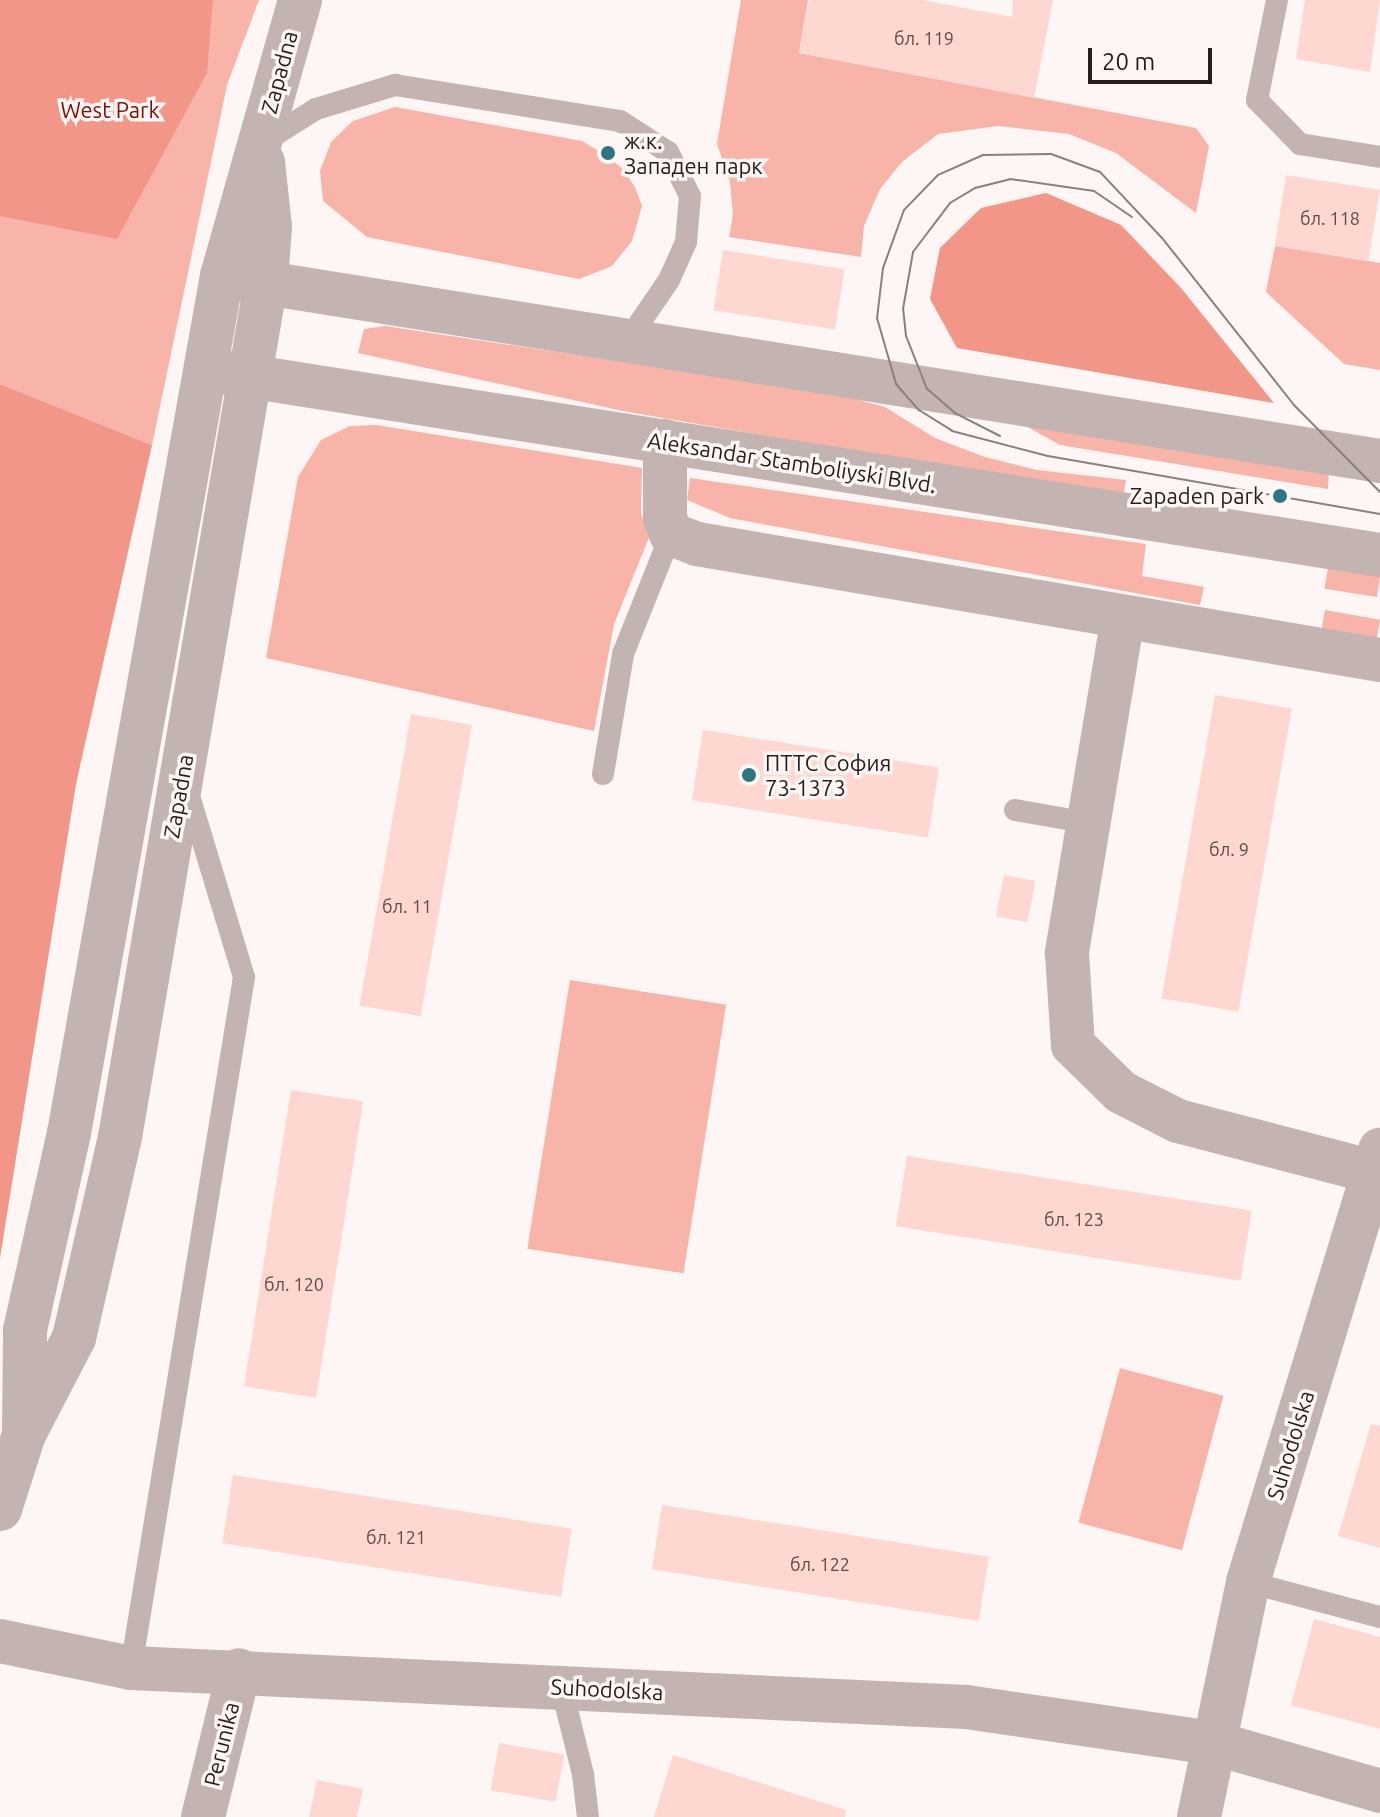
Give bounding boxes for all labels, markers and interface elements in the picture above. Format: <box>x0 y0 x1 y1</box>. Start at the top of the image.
house number: бл. 119 <box>894 27 954 49</box>
street label: Zapadna <box>255 28 303 116</box>
scale bar <box>1092 32 1216 82</box>
text: 20 m <box>1102 48 1155 75</box>
park label: West Park <box>60 97 160 123</box>
place label: ж.к. Западен парк <box>624 127 763 178</box>
marker: ж.к. Западен парк <box>599 144 617 162</box>
house number: бл. 118 <box>1300 207 1360 229</box>
street label: Aleksandar Stamboliyski Blvd. <box>646 426 938 498</box>
place label: Zapaden park <box>1130 483 1264 509</box>
marker: Zapaden park <box>1271 487 1289 505</box>
place label: ПТТС София 73-1373 <box>765 749 891 800</box>
street label: Zapadna <box>158 752 198 840</box>
marker: ПТТС София 73-1373 <box>740 766 758 784</box>
house number: бл. 9 <box>1209 838 1249 860</box>
house number: бл. 11 <box>382 895 432 917</box>
house number: бл. 123 <box>1044 1208 1104 1230</box>
house number: бл. 120 <box>264 1273 324 1295</box>
street label: Suhodolska <box>1261 1387 1319 1503</box>
house number: бл. 121 <box>366 1526 426 1548</box>
house number: бл. 122 <box>790 1553 850 1575</box>
street label: Suhodolska <box>550 1673 664 1705</box>
street label: Perunika <box>198 1699 244 1789</box>

